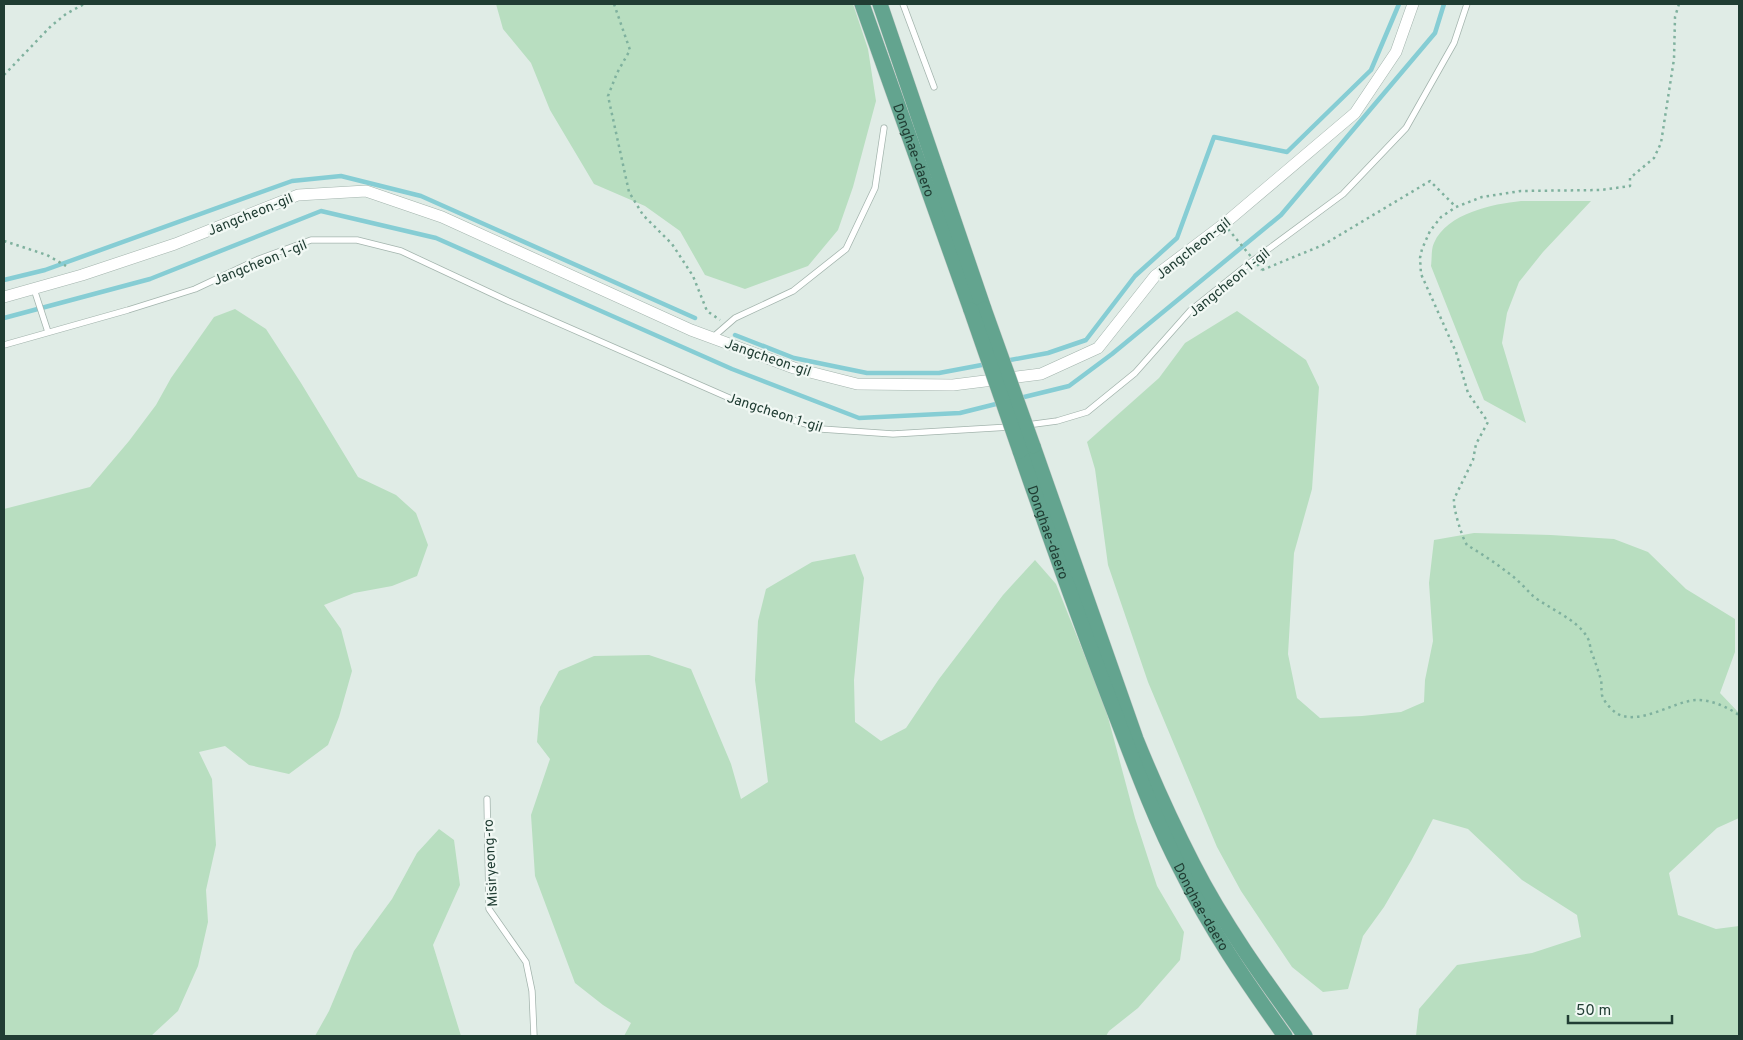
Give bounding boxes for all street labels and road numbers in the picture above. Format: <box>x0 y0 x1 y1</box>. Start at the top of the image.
street label: Donghae-daero <box>888 101 937 200</box>
street label: Jangcheon-gil <box>205 191 296 240</box>
street label: Jangcheon-gil <box>1153 215 1235 284</box>
street label: Jangcheon 1-gil <box>211 237 310 290</box>
street label: Jangcheon 1-gil <box>1186 245 1274 321</box>
street label: Jangcheon-gil <box>722 336 813 381</box>
street label: Jangcheon 1-gil <box>725 390 824 437</box>
street label: Donghae-daero <box>1023 484 1071 582</box>
street label: Misiryeong-ro <box>481 818 502 907</box>
street label: Donghae-daero <box>1169 860 1232 955</box>

